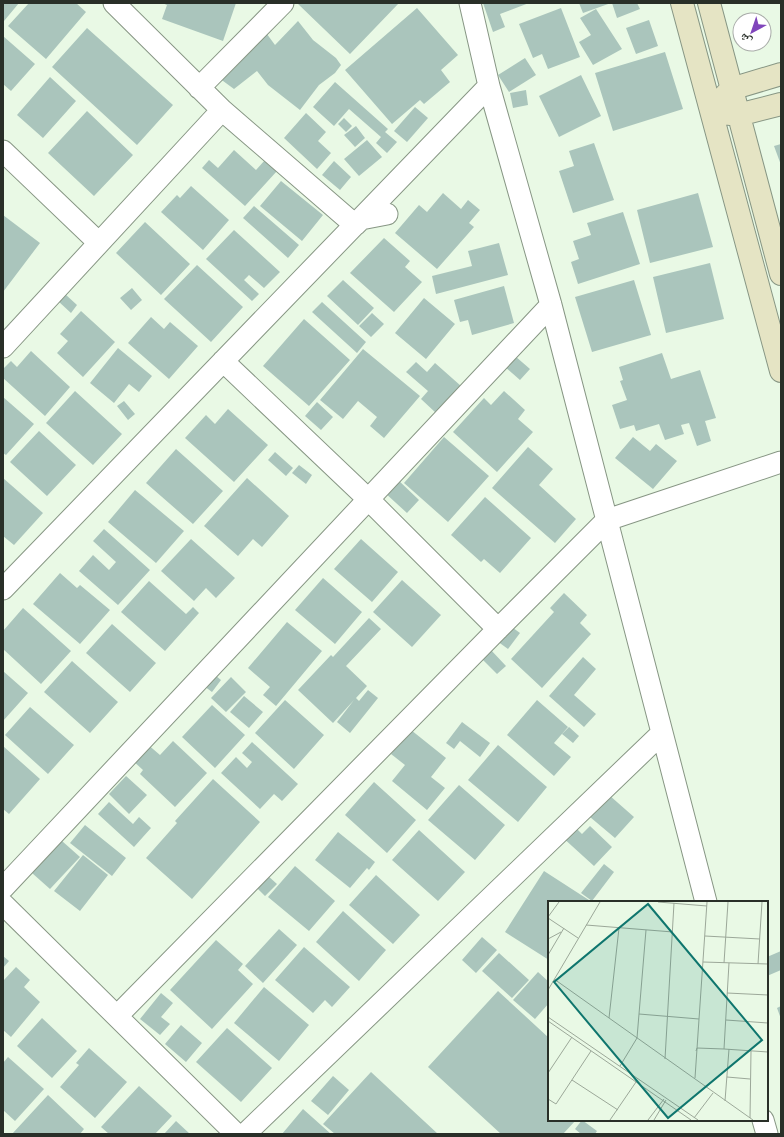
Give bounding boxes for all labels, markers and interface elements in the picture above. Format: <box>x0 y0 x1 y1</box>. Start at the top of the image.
north arrow <box>732 12 772 52</box>
text: ش <box>737 30 755 48</box>
inset map <box>548 901 768 1121</box>

